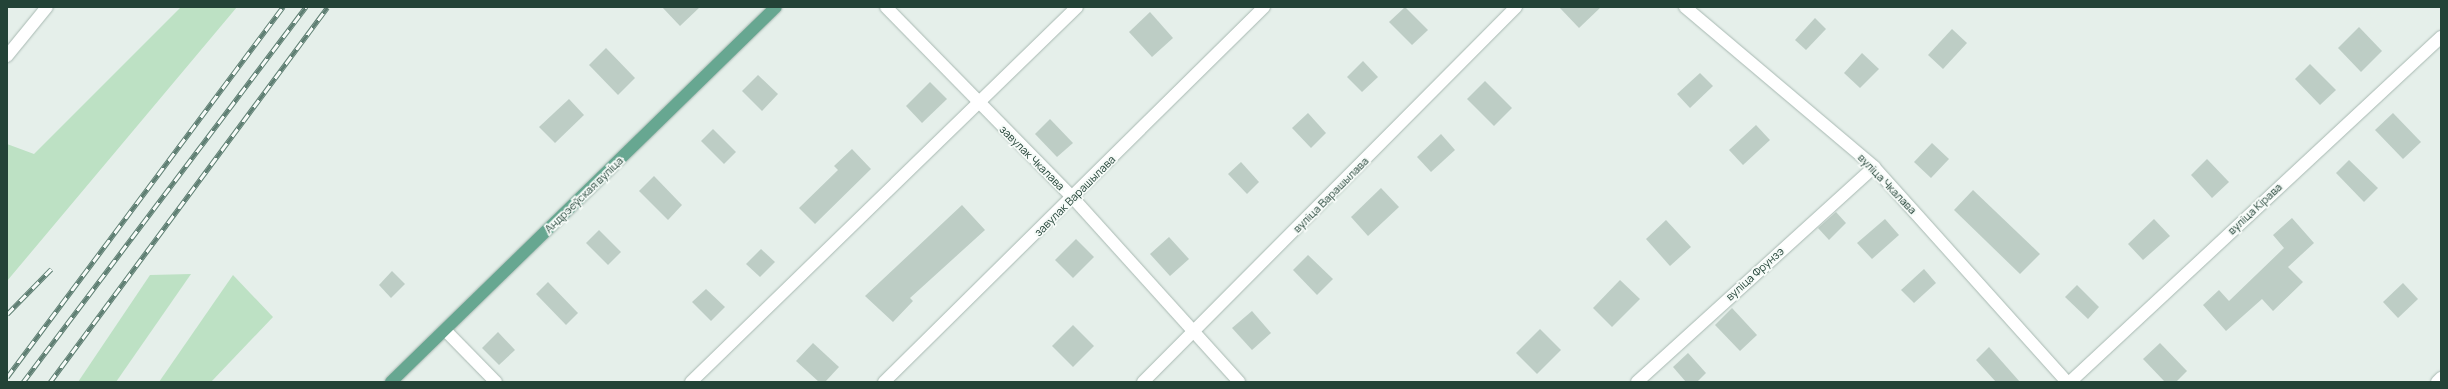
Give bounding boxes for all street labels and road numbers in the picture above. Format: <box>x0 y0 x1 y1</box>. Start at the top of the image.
street label: завулак Чкалава <box>997 123 1067 193</box>
street label: вуліца Чкалава <box>1855 151 1919 217</box>
street label: завулак Варашылава <box>1032 153 1118 239</box>
street label: Андрэеўская вуліца <box>542 154 626 236</box>
street label: вуліца Варашылава <box>1291 155 1371 235</box>
street label: вуліца Кірава <box>2225 181 2285 237</box>
street label: вуліца Фрунзэ <box>1723 244 1787 304</box>

